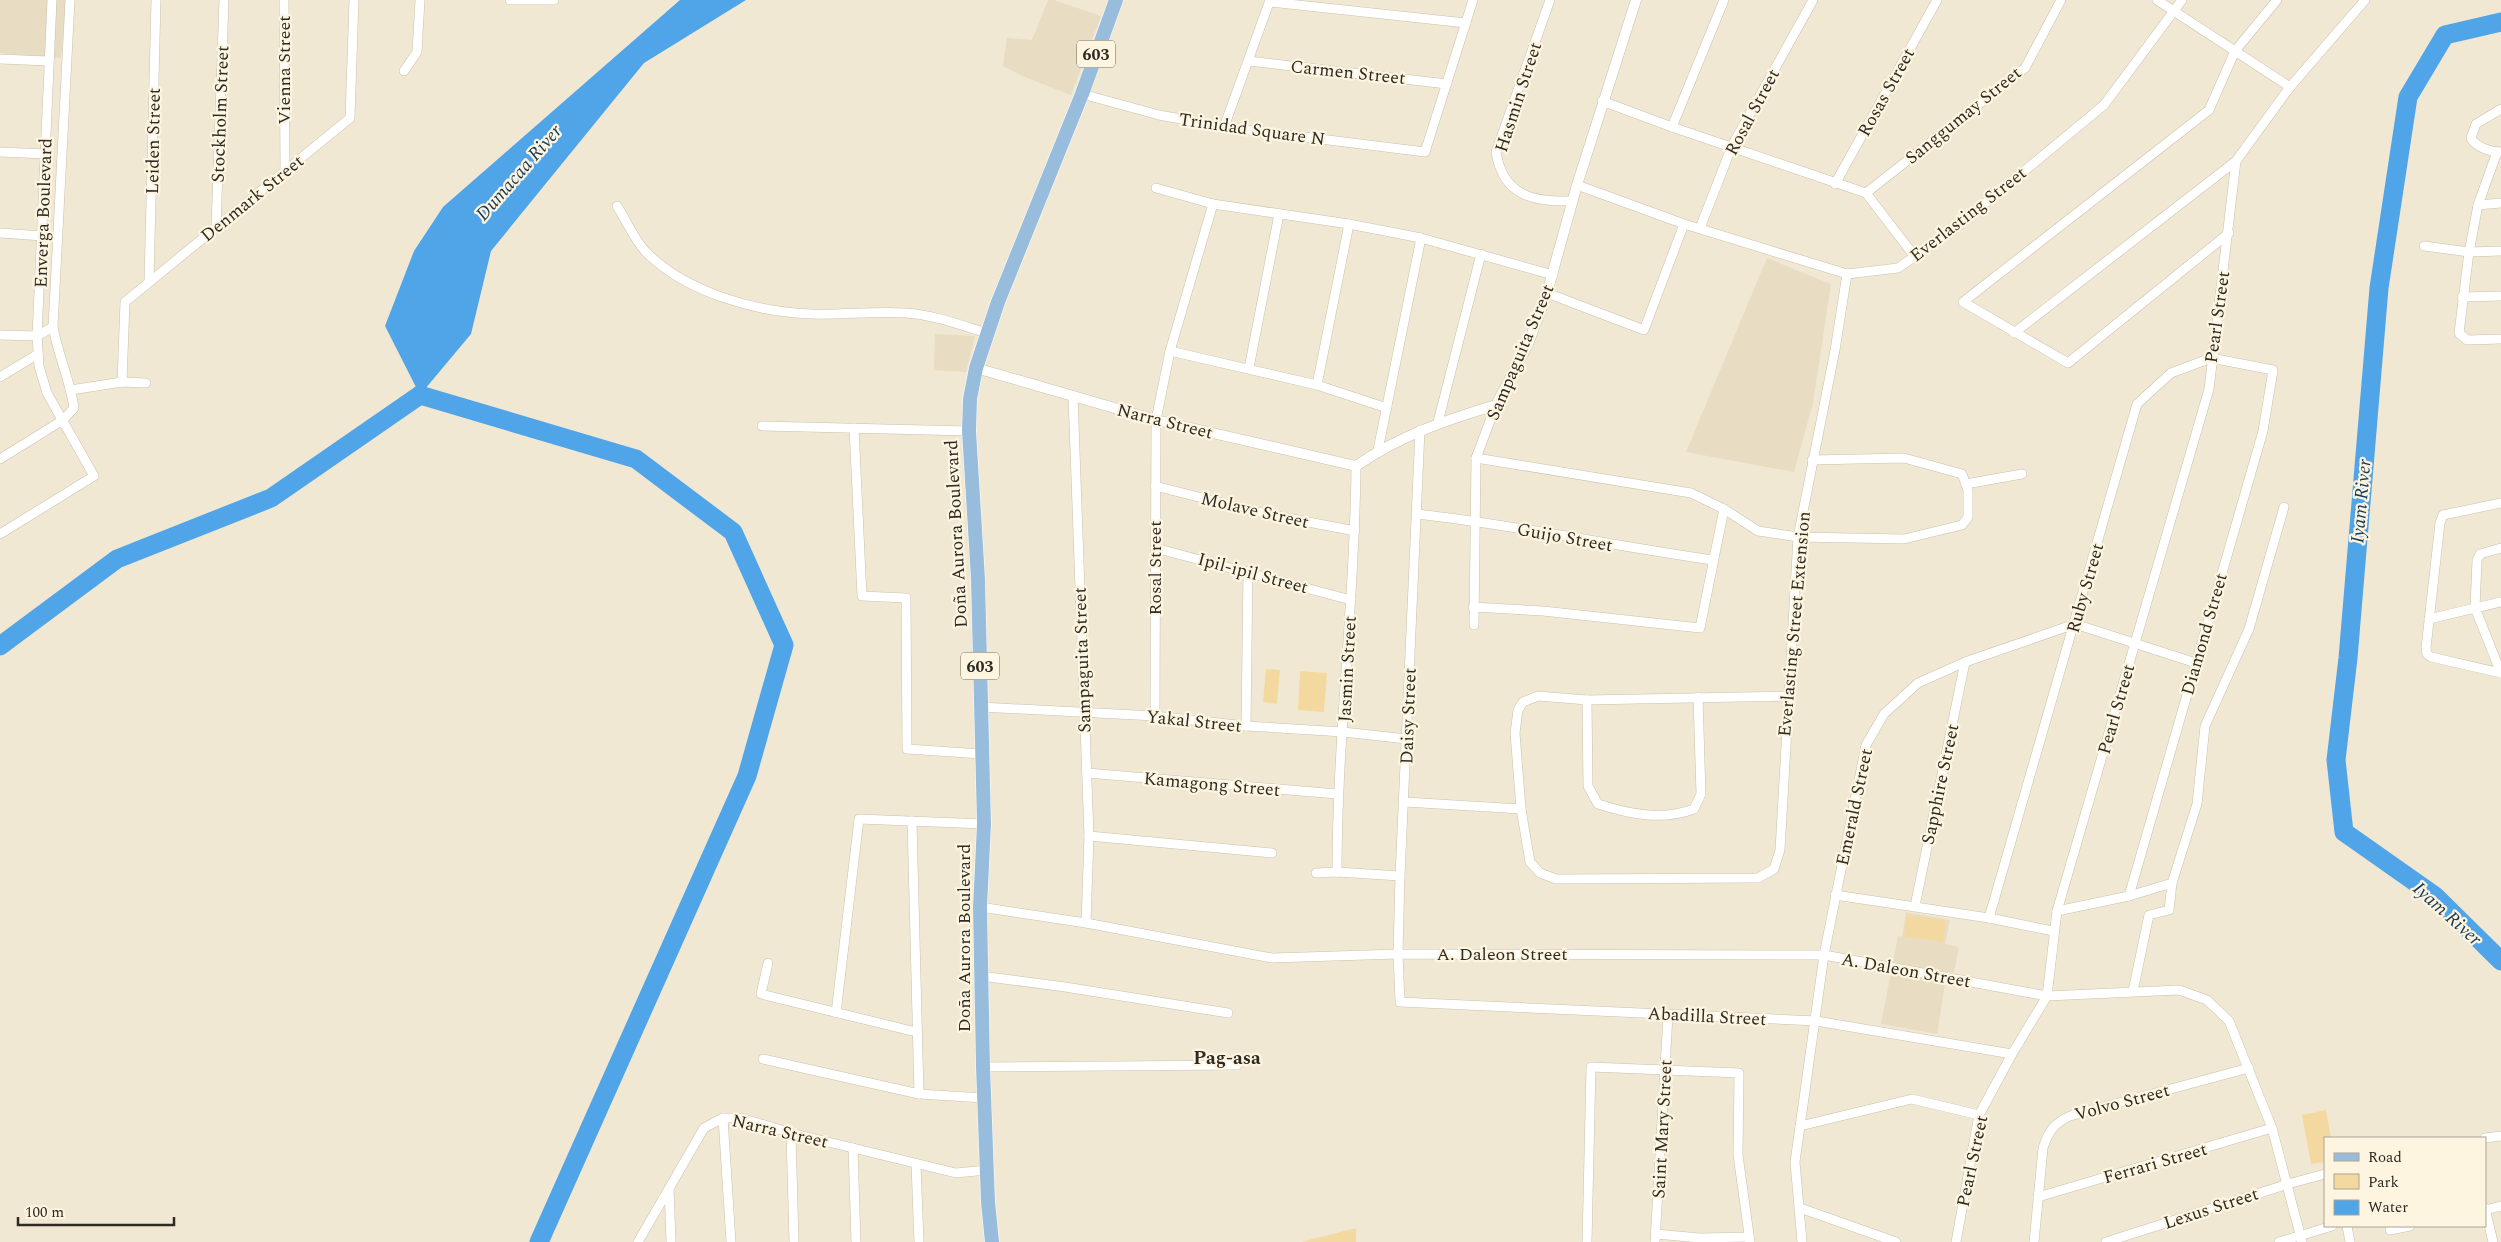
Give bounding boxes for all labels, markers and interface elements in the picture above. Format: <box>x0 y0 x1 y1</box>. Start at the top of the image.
street label: Vienna Street <box>271 15 298 125</box>
street label: Hasmin Street <box>1488 39 1549 156</box>
road number: 603 <box>1077 41 1115 68</box>
street label: Rosas Street <box>1851 43 1922 142</box>
street label: Stockholm Street <box>205 45 236 183</box>
street label: Carmen Street <box>1289 53 1407 92</box>
street label: Sanggumay Street <box>1899 60 2027 171</box>
street label: Rosal Street <box>1718 64 1787 161</box>
street label: Leiden Street <box>139 87 168 195</box>
street label: Trinidad Square N <box>1177 106 1327 153</box>
water label: Dumacaa River <box>469 118 570 228</box>
street label: Enverga Boulevard <box>27 138 60 288</box>
street label: Denmark Street <box>195 148 310 249</box>
street label: Everlasting Street <box>1904 160 2033 269</box>
street label: Pearl Street <box>2198 269 2237 365</box>
street label: Sampaguita Street <box>1480 280 1561 425</box>
street label: Narra Street <box>1114 397 1216 446</box>
street label: Doña Aurora Boulevard <box>938 439 975 629</box>
water label: Iyam River <box>2343 458 2380 544</box>
street label: Molave Street <box>1198 485 1312 536</box>
street label: Everlasting Street Extension <box>1771 510 1818 738</box>
street label: Guijo Street <box>1515 516 1615 559</box>
street label: Rosal Street <box>1142 520 1169 616</box>
street label: Ruby Street <box>2060 540 2111 636</box>
street label: Ipil-ipil Street <box>1195 546 1311 601</box>
street label: Diamond Street <box>2174 570 2235 698</box>
street label: Sampaguita Street <box>1066 587 1099 733</box>
street label: Jasmin Street <box>1331 615 1364 723</box>
road number: 603 <box>961 652 999 679</box>
street label: Pearl Street <box>2091 661 2142 758</box>
street label: Daisy Street <box>1393 667 1424 765</box>
street label: Yakal Street <box>1145 703 1243 740</box>
street label: Sapphire Street <box>1915 721 1966 847</box>
street label: Emerald Street <box>1829 746 1880 868</box>
street label: Kamagong Street <box>1143 765 1281 804</box>
street label: Doña Aurora Boulevard <box>951 844 978 1032</box>
water label: Iyam River <box>2406 875 2488 953</box>
street label: A. Daleon Street <box>1436 941 1568 968</box>
street label: A. Daleon Street <box>1839 946 1973 995</box>
street label: Abadilla Street <box>1647 1000 1767 1033</box>
district label: Pag-asa <box>1193 1044 1261 1073</box>
street label: Saint Mary Street <box>1645 1059 1680 1199</box>
street label: Volvo Street <box>2072 1077 2173 1128</box>
street label: Narra Street <box>729 1107 831 1156</box>
street label: Pearl Street <box>1950 1113 1995 1209</box>
street label: Ferrari Street <box>2100 1136 2210 1191</box>
legend <box>2324 1137 2486 1227</box>
text: Road <box>2368 1146 2402 1169</box>
text: Park <box>2368 1171 2399 1194</box>
street label: Lexus Street <box>2160 1180 2262 1237</box>
scale bar <box>18 1194 174 1226</box>
text: Water <box>2368 1196 2408 1219</box>
text: 100 m <box>25 1201 64 1224</box>

